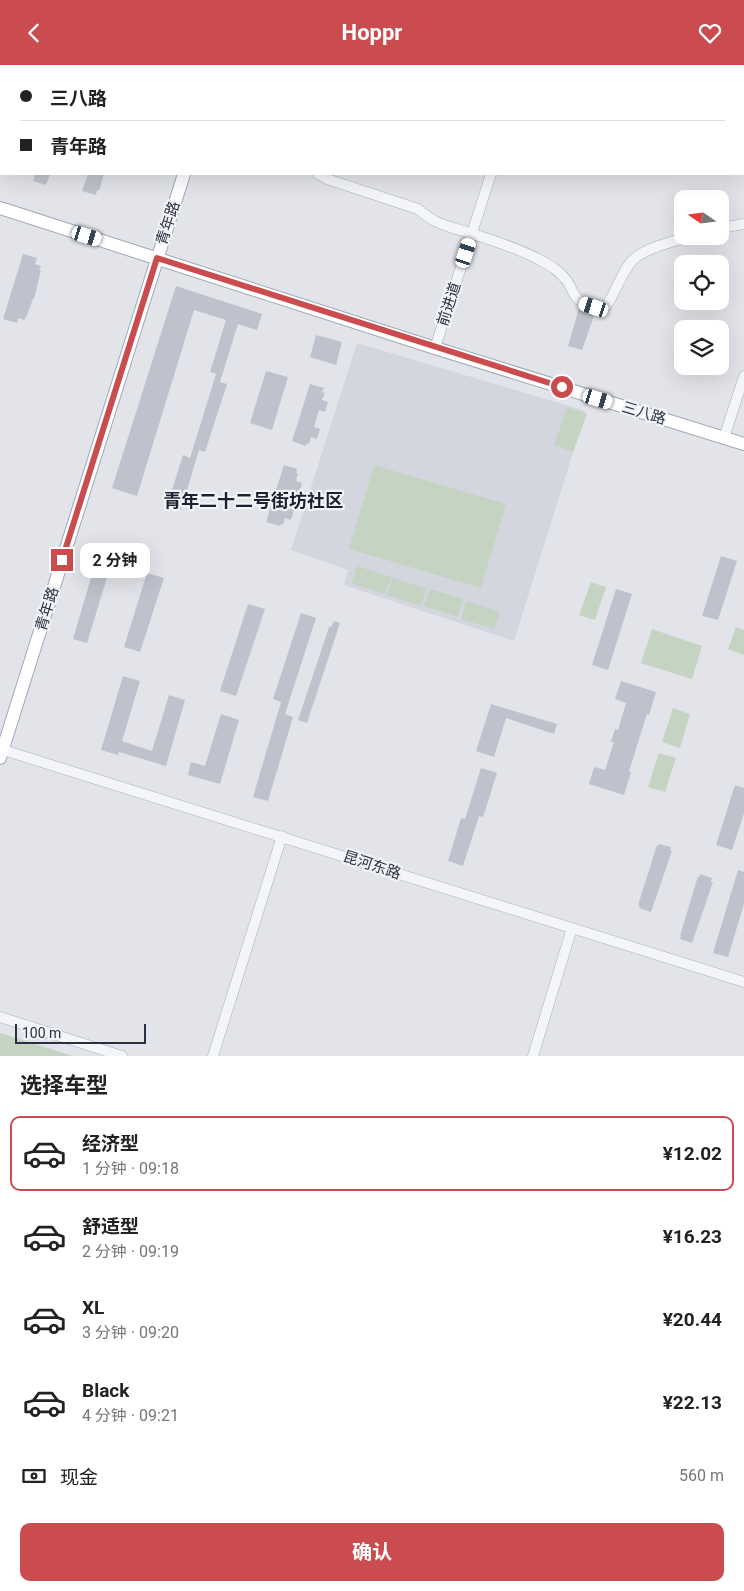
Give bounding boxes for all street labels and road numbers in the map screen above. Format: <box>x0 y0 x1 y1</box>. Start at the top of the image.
street label: 青年路 <box>152 199 184 247</box>
street label: 前进道 <box>433 280 465 328</box>
street label: 三八路 <box>620 398 668 428</box>
street label: 青年路 <box>32 585 62 633</box>
street label: 昆河东路 <box>341 847 403 883</box>

